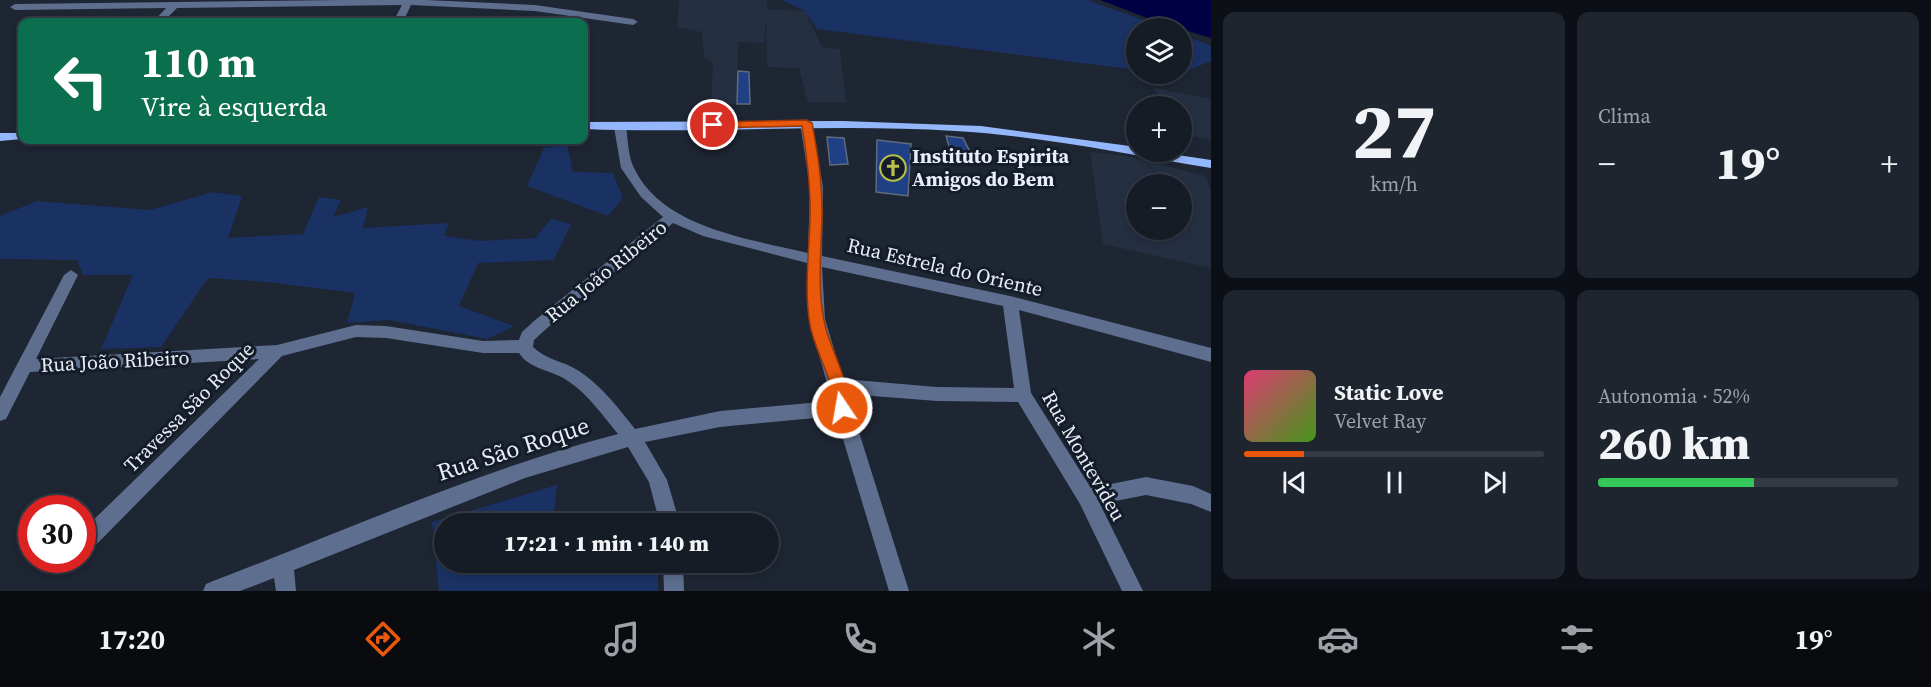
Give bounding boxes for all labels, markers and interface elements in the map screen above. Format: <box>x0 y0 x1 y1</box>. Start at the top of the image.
map controls <box>1126 18 1192 240</box>
button: layers <box>1126 18 1192 84</box>
text: 110 m <box>141 33 256 91</box>
icon: left <box>42 42 120 120</box>
text: 27 <box>1352 77 1436 184</box>
text: Vire à esquerda <box>141 88 327 125</box>
button: + <box>1126 96 1192 162</box>
pin <box>687 99 738 150</box>
text: Clima <box>1598 102 1651 130</box>
icon: arrive <box>696 108 729 141</box>
text: 19° <box>1716 132 1780 194</box>
text: − <box>1598 141 1616 186</box>
text: + <box>1880 141 1898 186</box>
place label: Instituto Espirita Amigos do Bem <box>912 142 1070 193</box>
church icon: Instituto Espirita Amigos do Bem <box>878 153 908 183</box>
text: km/h <box>1370 170 1418 198</box>
button: − <box>1126 174 1192 240</box>
street label: Rua João Ribeiro <box>539 213 673 329</box>
street label: Rua Estrela do Oriente <box>844 231 1046 303</box>
street label: Travessa São Roque <box>117 335 261 479</box>
street label: Rua João Ribeiro <box>40 343 190 379</box>
position arrow <box>810 376 874 440</box>
text: Static Love <box>1334 377 1444 407</box>
text: Autonomia · 52% <box>1598 382 1750 410</box>
street label: Rua Montevideu <box>1035 386 1133 526</box>
text: Velvet Ray <box>1334 407 1426 435</box>
street label: Rua São Roque <box>432 408 593 489</box>
text: 260 km <box>1598 412 1750 474</box>
icon: previous <box>1278 466 1311 499</box>
icon: pause <box>1378 466 1411 499</box>
icon: next <box>1478 466 1511 499</box>
speed limit sign: 30 <box>18 495 96 573</box>
text: 17:21 · 1 min · 140 m <box>504 528 709 558</box>
icon: directions <box>362 618 404 660</box>
icon: music <box>601 618 643 660</box>
icon: phone <box>839 618 881 660</box>
icon: climate <box>1078 618 1120 660</box>
icon: car <box>1317 618 1359 660</box>
icon: filters <box>1556 618 1598 660</box>
text: 17:20 <box>98 621 165 658</box>
text: 19° <box>1794 621 1833 658</box>

